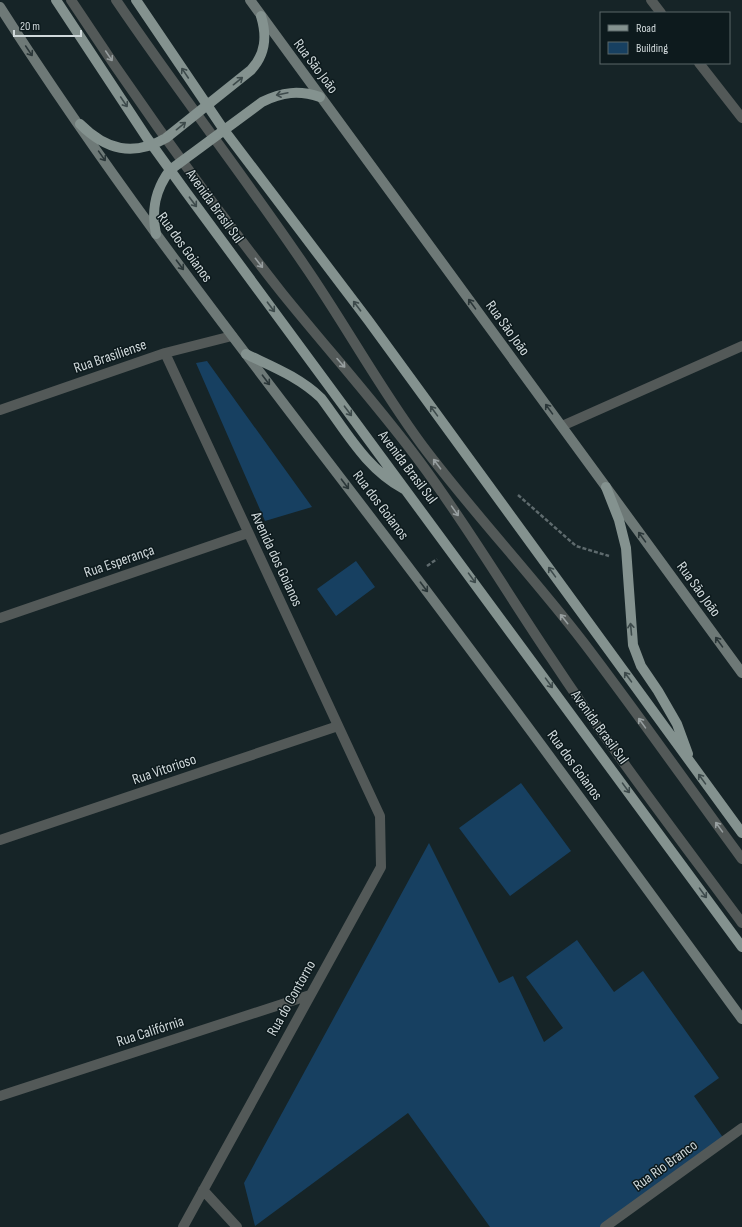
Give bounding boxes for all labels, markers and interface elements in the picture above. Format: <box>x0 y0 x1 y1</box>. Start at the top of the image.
scale bar <box>14 12 81 38</box>
legend <box>600 12 730 64</box>
text: 20 m <box>20 19 40 34</box>
text: Road <box>636 21 656 36</box>
street label: Rua São João <box>289 35 342 97</box>
text: Building <box>636 41 668 56</box>
one-way arrow <box>25 46 33 57</box>
one-way arrow <box>105 50 113 61</box>
one-way arrow <box>181 68 189 79</box>
one-way arrow <box>232 76 243 85</box>
one-way arrow <box>276 90 289 98</box>
one-way arrow <box>120 97 128 108</box>
one-way arrow <box>175 122 186 131</box>
one-way arrow <box>98 151 106 162</box>
street label: Avenida Brasil Sul <box>181 165 248 247</box>
one-way arrow <box>189 197 197 208</box>
street label: Rua dos Goianos <box>153 209 216 286</box>
one-way arrow <box>255 257 263 268</box>
one-way arrow <box>175 260 184 271</box>
street label: Rua São João <box>481 297 534 360</box>
one-way arrow <box>468 299 476 310</box>
one-way arrow <box>353 300 361 311</box>
one-way arrow <box>266 301 275 312</box>
street label: Rua Brasiliense <box>71 335 149 378</box>
one-way arrow <box>337 358 346 369</box>
one-way arrow <box>262 375 271 386</box>
one-way arrow <box>545 404 553 415</box>
one-way arrow <box>344 405 352 416</box>
one-way arrow <box>429 405 438 416</box>
street label: Avenida Brasil Sul <box>373 426 441 508</box>
one-way arrow <box>433 459 441 470</box>
street label: Rua dos Goianos <box>348 467 413 544</box>
one-way arrow <box>341 478 349 489</box>
one-way arrow <box>451 505 459 516</box>
street label: Avenida dos Goianos <box>246 508 307 610</box>
one-way arrow <box>638 531 647 542</box>
street label: Rua Esperança <box>82 541 157 582</box>
street label: Rua São João <box>672 558 725 621</box>
one-way arrow <box>547 567 556 578</box>
one-way arrow <box>468 573 476 584</box>
one-way arrow <box>420 582 428 593</box>
one-way arrow <box>560 613 568 624</box>
one-way arrow <box>627 623 634 636</box>
one-way arrow <box>715 636 723 647</box>
one-way arrow <box>624 672 632 683</box>
one-way arrow <box>545 677 553 688</box>
street label: Avenida Brasil Sul <box>566 686 633 768</box>
one-way arrow <box>638 717 646 728</box>
street label: Rua dos Goianos <box>543 727 606 804</box>
street label: Rua Vitorioso <box>130 750 199 789</box>
one-way arrow <box>698 773 707 784</box>
one-way arrow <box>622 782 630 793</box>
one-way arrow <box>715 822 723 833</box>
one-way arrow <box>698 887 707 898</box>
street label: Rua do Contorno <box>263 957 320 1039</box>
street label: Rua Califórnia <box>114 1012 186 1051</box>
street label: Rua Rio Branco <box>629 1136 701 1195</box>

